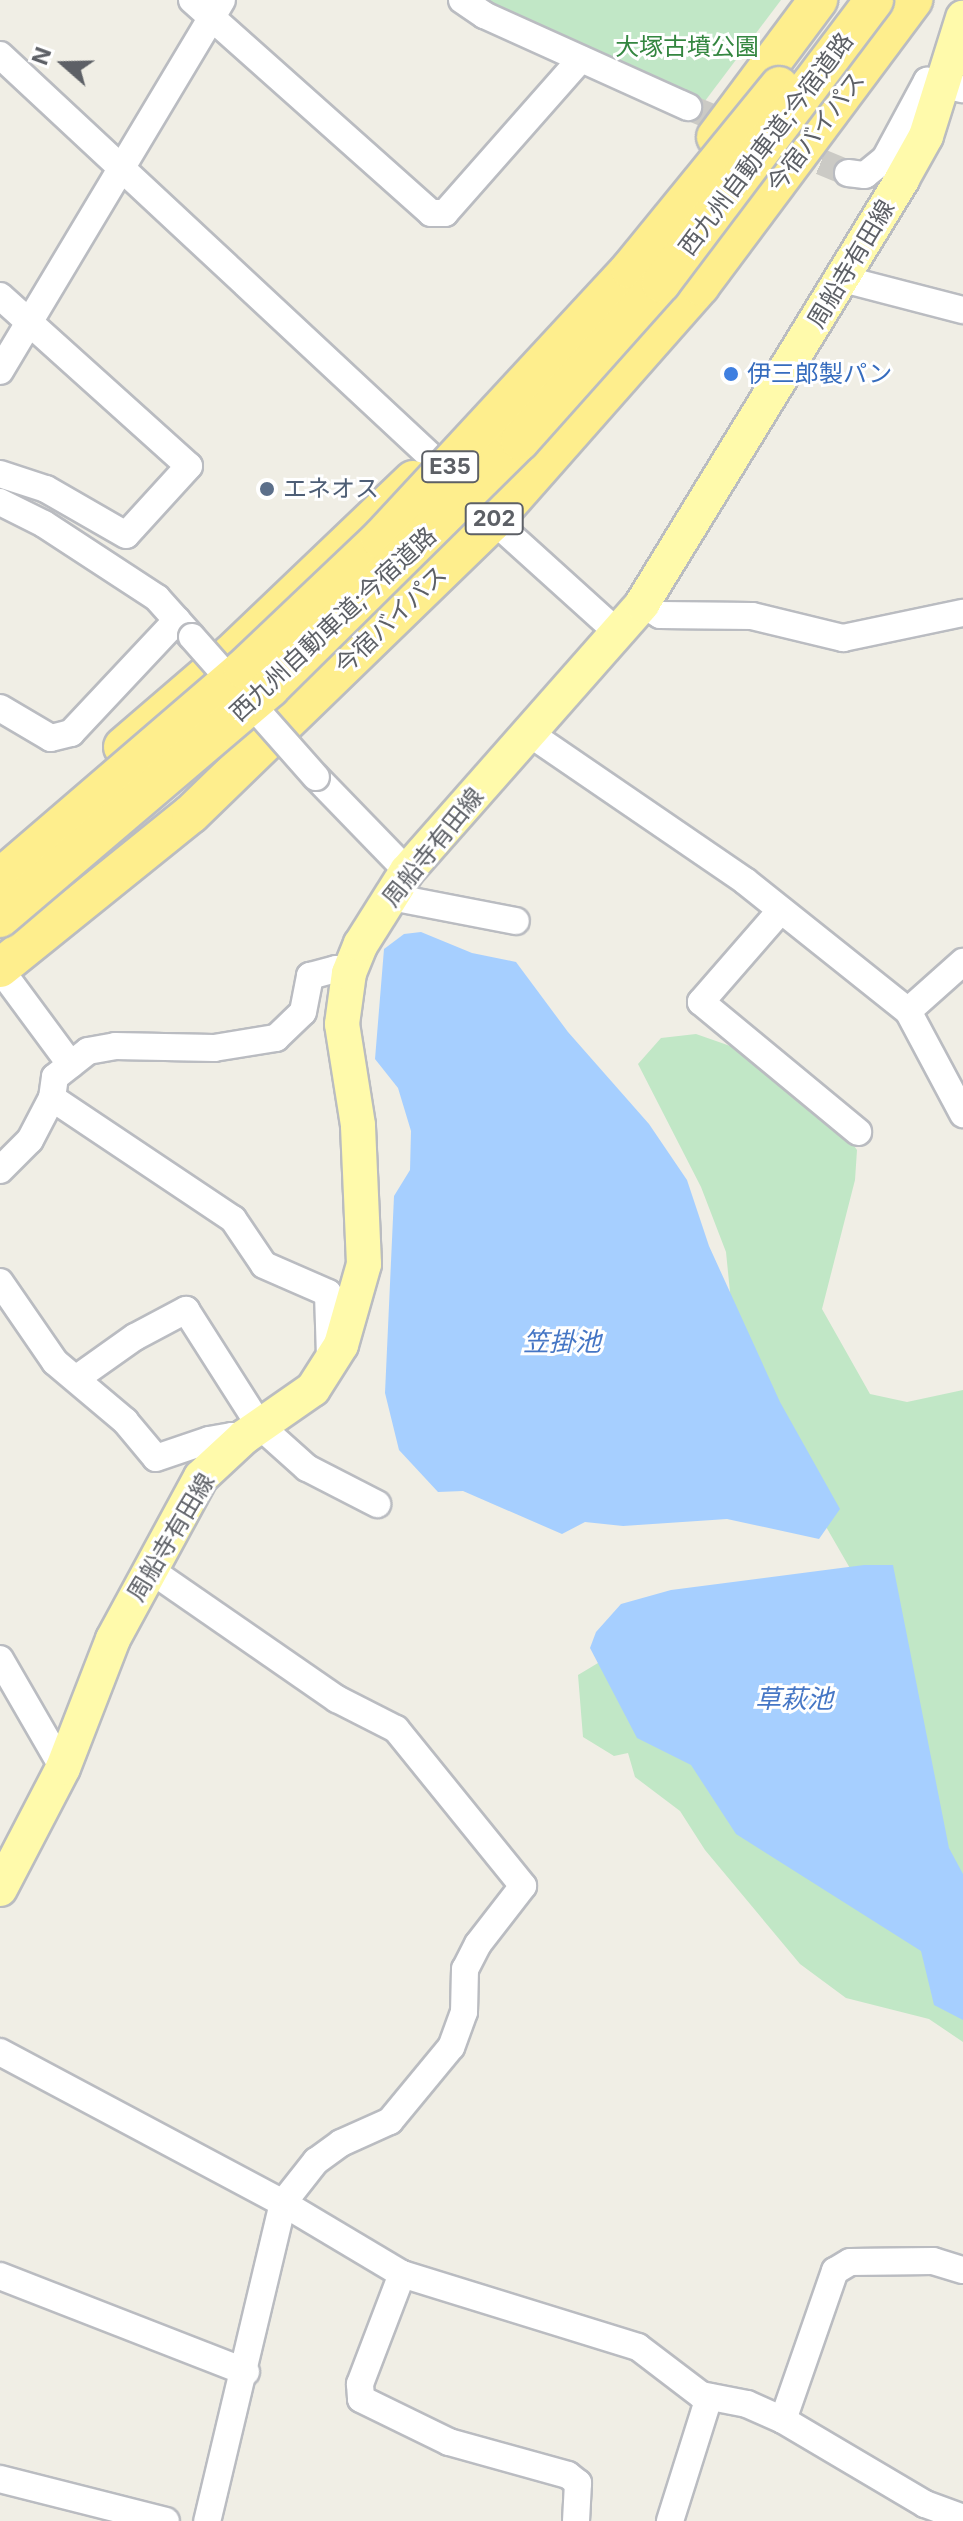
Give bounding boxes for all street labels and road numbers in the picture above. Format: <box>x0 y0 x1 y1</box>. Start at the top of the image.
street label: 西九州自動車道;今宿道路 <box>673 27 859 261</box>
street label: 今宿バイパス <box>761 66 871 198</box>
street label: 周船寺有田線 <box>802 195 900 333</box>
road number: E35 <box>420 449 480 485</box>
road number: 202 <box>464 501 524 537</box>
street label: 西九州自動車道;今宿道路 <box>224 521 442 727</box>
street label: 今宿バイパス <box>329 560 453 680</box>
street label: 周船寺有田線 <box>376 782 490 912</box>
street label: 周船寺有田線 <box>122 1468 220 1606</box>

